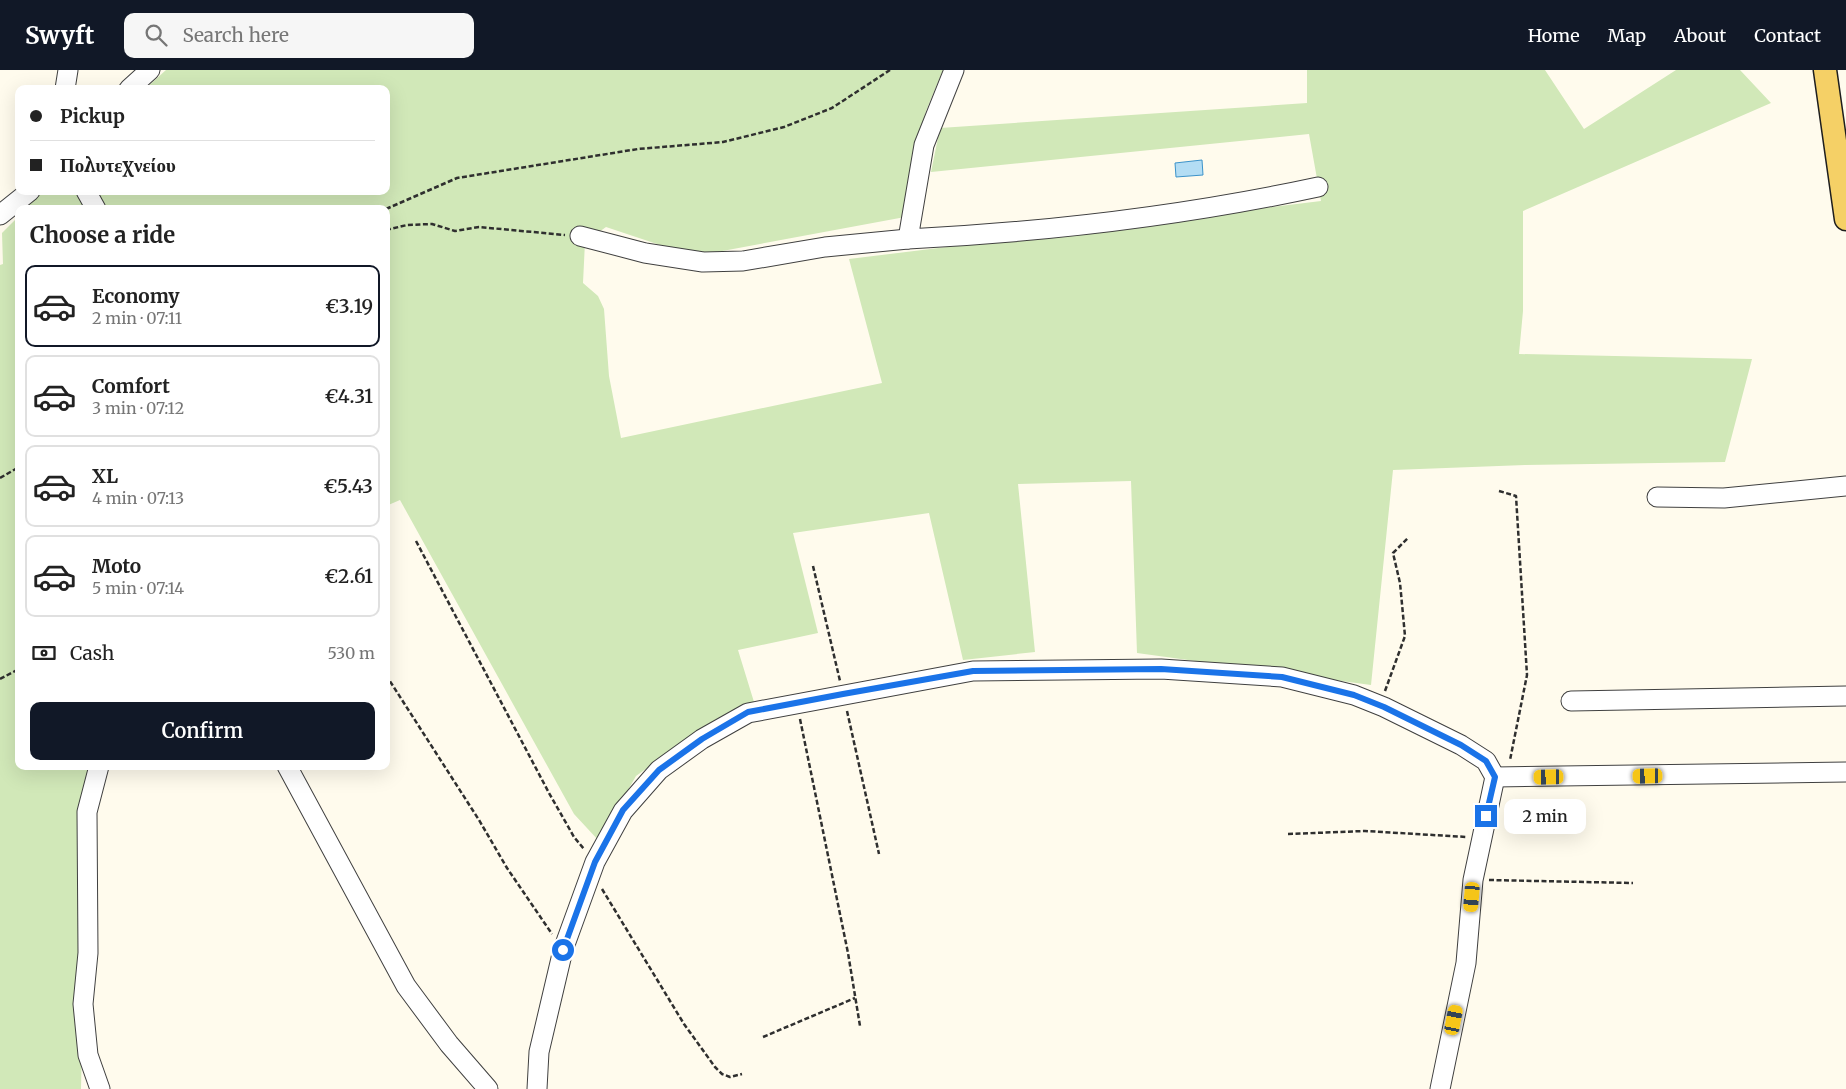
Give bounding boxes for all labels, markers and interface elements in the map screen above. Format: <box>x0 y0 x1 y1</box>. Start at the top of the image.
search box <box>124 13 474 58</box>
text: Swyft <box>25 20 94 51</box>
icon: search <box>142 21 170 49</box>
text: Search here <box>182 23 289 47</box>
text: Home <box>1528 24 1580 47</box>
text: Map <box>1608 24 1646 47</box>
text: About <box>1674 24 1726 47</box>
text: Contact <box>1754 24 1821 47</box>
text: Pickup <box>60 104 125 128</box>
text: Πολυτεχνείου <box>60 153 176 177</box>
text: Choose a ride <box>30 221 175 249</box>
icon: car <box>32 284 77 329</box>
text: Economy <box>92 284 180 308</box>
text: €3.19 <box>325 294 373 318</box>
text: 2 min · 07:11 <box>92 308 182 328</box>
icon: car <box>32 374 77 419</box>
text: Comfort <box>92 374 170 398</box>
text: €4.31 <box>324 384 373 408</box>
text: 3 min · 07:12 <box>92 398 184 418</box>
icon: car <box>32 464 77 509</box>
text: XL <box>92 464 118 488</box>
text: €5.43 <box>324 474 373 498</box>
text: 4 min · 07:13 <box>92 488 184 508</box>
icon: car <box>32 554 77 599</box>
text: Moto <box>92 554 141 578</box>
text: €2.61 <box>324 564 373 588</box>
text: 5 min · 07:14 <box>92 578 184 598</box>
icon: cash <box>30 639 58 667</box>
text: Cash <box>70 641 114 665</box>
text: 530 m <box>327 643 375 663</box>
button: Confirm <box>30 702 375 760</box>
car <box>1632 768 1663 784</box>
car <box>1533 769 1564 785</box>
callout: 2 min <box>1504 798 1586 834</box>
route end <box>1475 805 1497 827</box>
text: 2 min <box>1522 806 1568 826</box>
car <box>1463 881 1480 913</box>
route start <box>552 939 574 961</box>
car <box>1443 1004 1464 1036</box>

